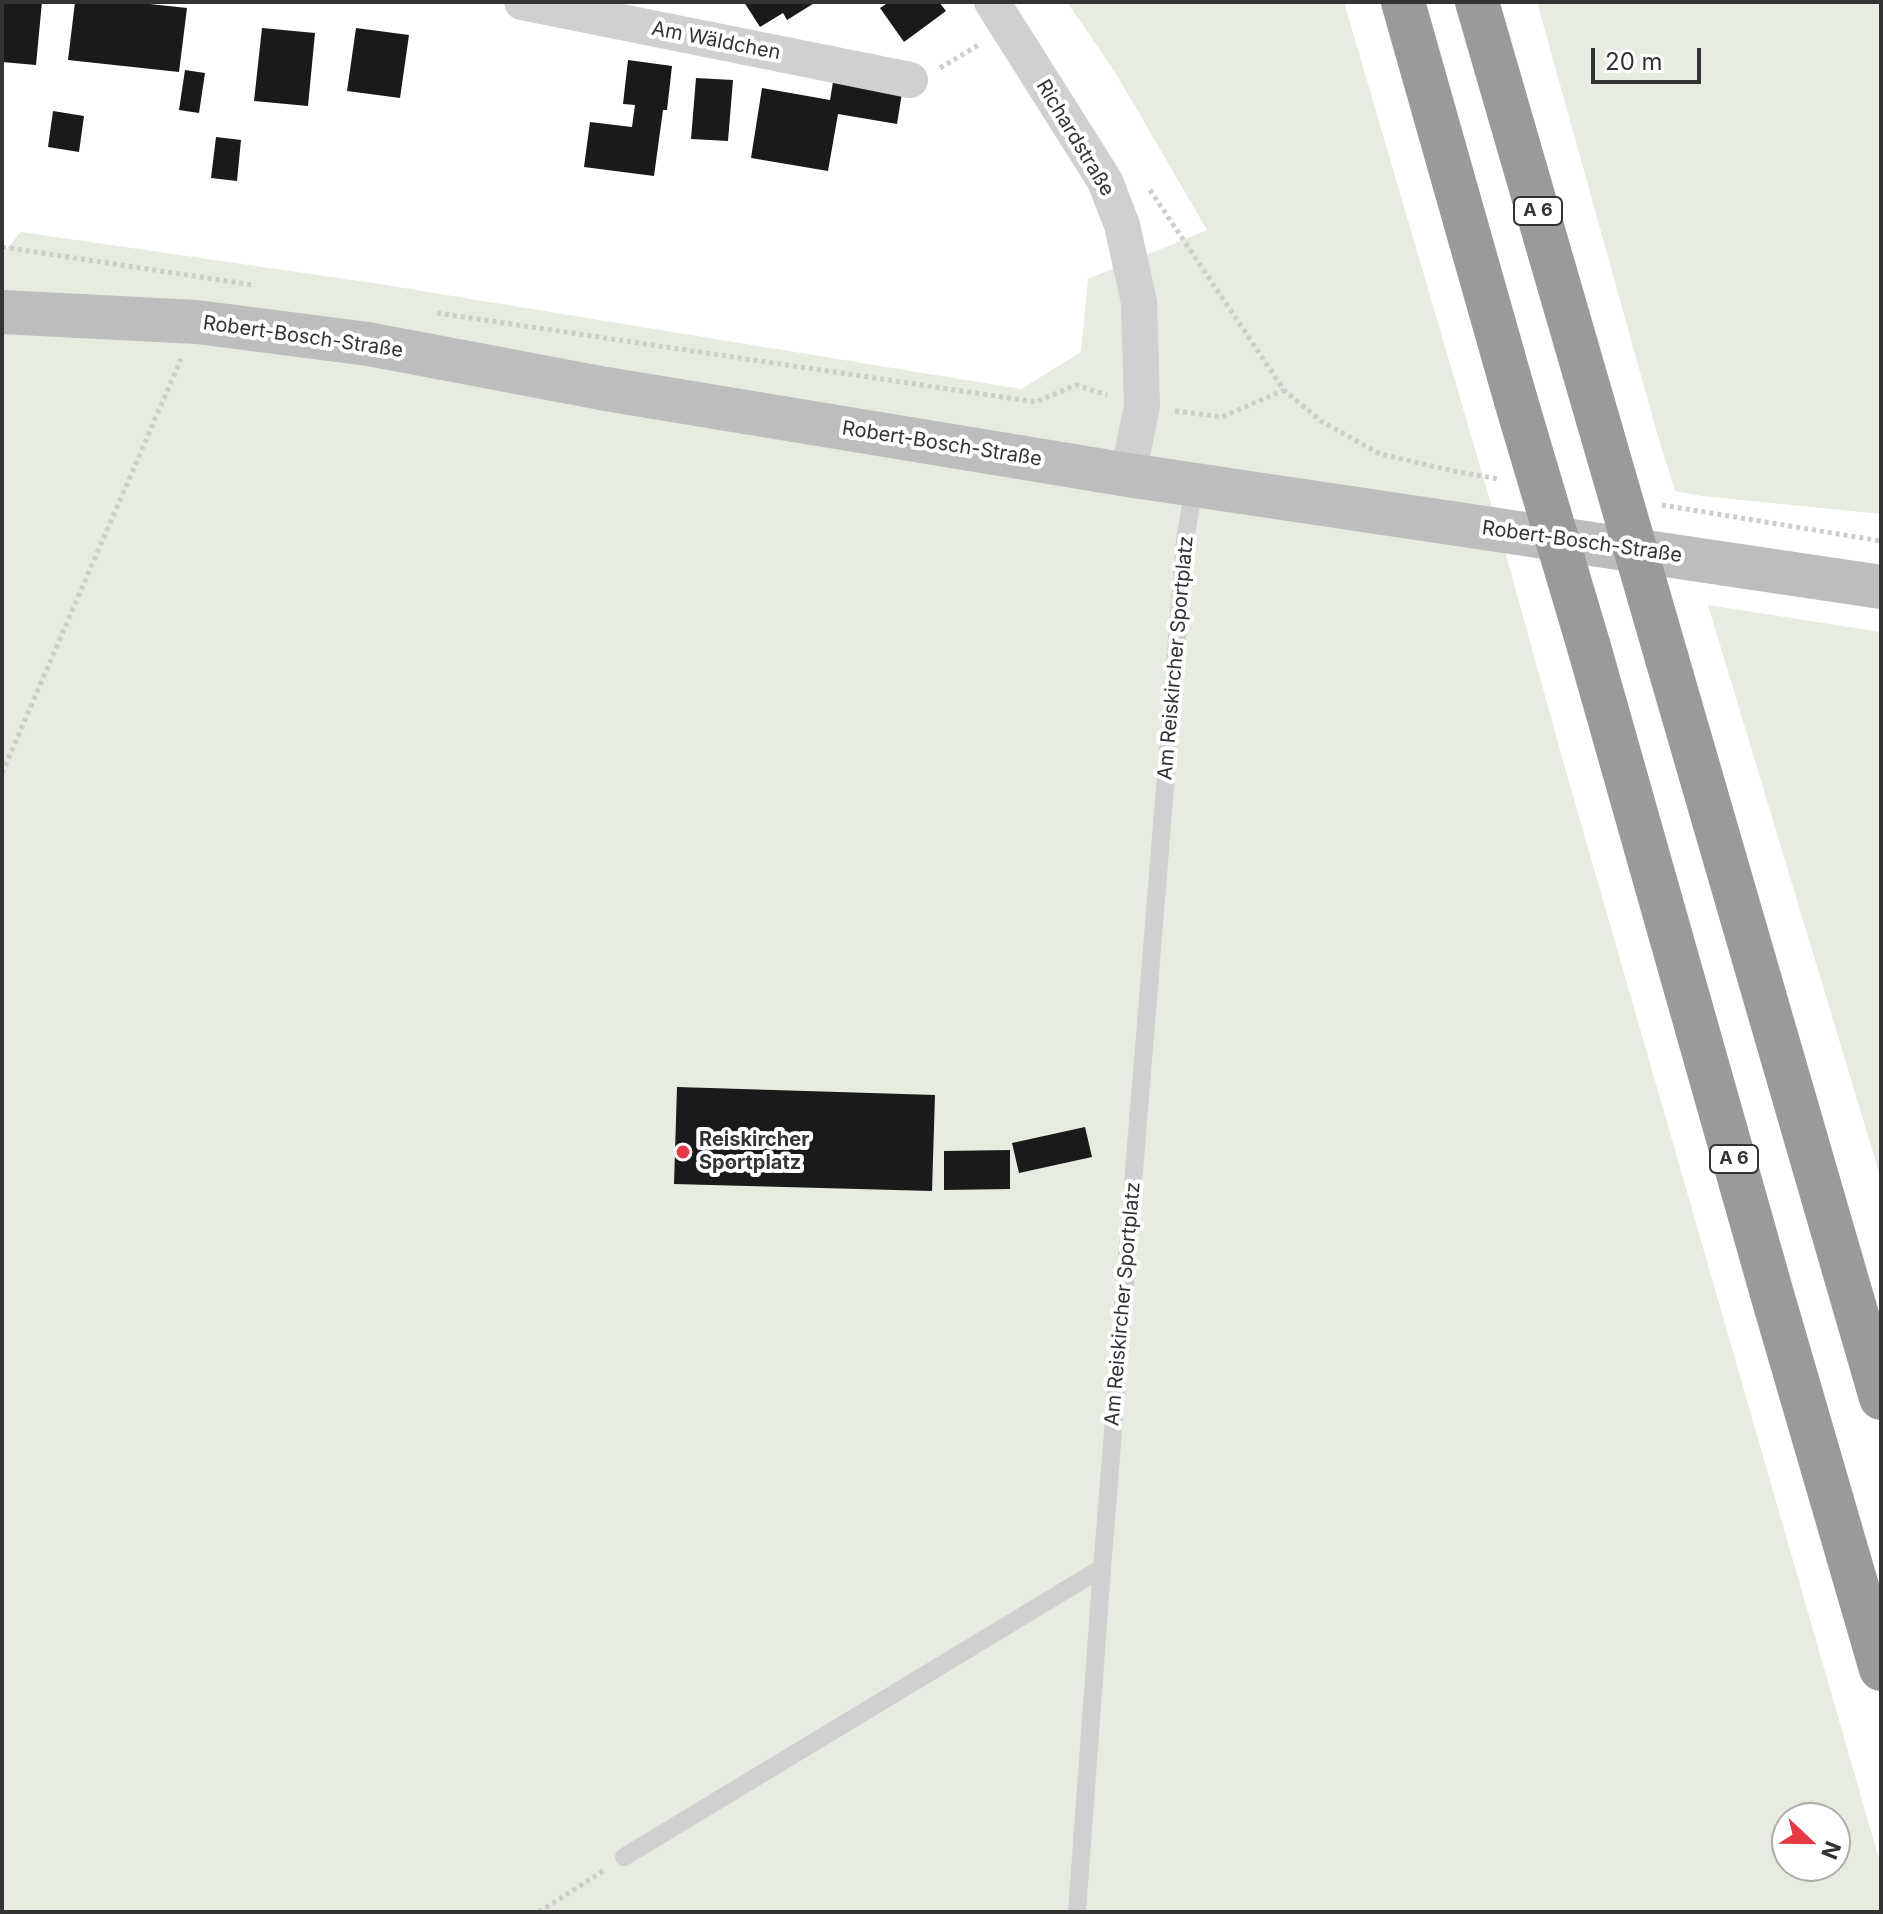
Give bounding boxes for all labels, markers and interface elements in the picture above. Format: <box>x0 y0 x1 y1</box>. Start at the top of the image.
street label: Am Wäldchen <box>650 17 782 65</box>
scale bar <box>1595 32 1705 82</box>
text: 20 m <box>1605 47 1663 76</box>
street label: Richardstraße <box>1031 75 1119 201</box>
road number: A 6 <box>1514 197 1562 225</box>
street label: Robert-Bosch-Straße <box>201 311 405 363</box>
street label: Robert-Bosch-Straße <box>840 416 1044 472</box>
street label: Robert-Bosch-Straße <box>1480 516 1684 568</box>
street label: Am Reiskircher Sportplatz <box>1153 535 1199 781</box>
place label: Reiskircher Sportplatz <box>699 1128 809 1175</box>
marker: Reiskircher Sportplatz <box>674 1143 692 1161</box>
road number: A 6 <box>1710 1145 1758 1173</box>
street label: Am Reiskircher Sportplatz <box>1100 1181 1146 1427</box>
north arrow <box>1771 1802 1851 1882</box>
text: N <box>1816 1838 1847 1863</box>

